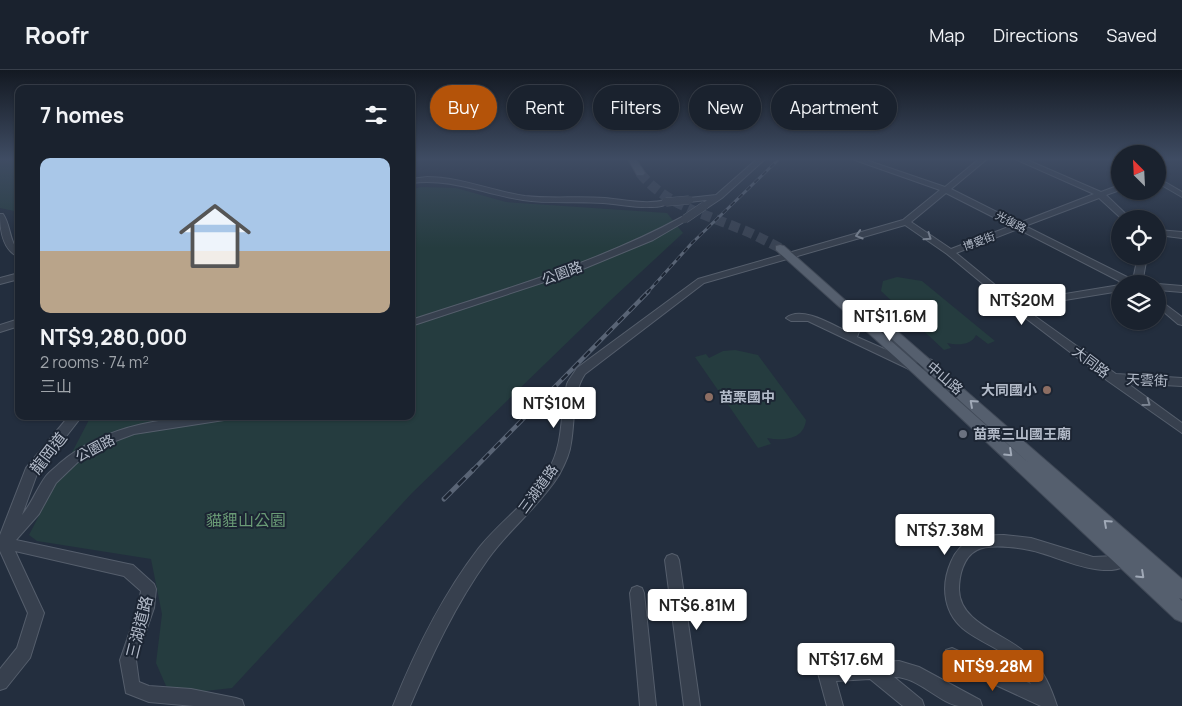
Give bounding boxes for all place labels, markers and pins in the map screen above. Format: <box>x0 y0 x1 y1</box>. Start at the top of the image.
pin: NT$20M <box>981 284 1063 326</box>
pin: NT$11.6M <box>838 300 942 342</box>
place label: 大同國小 <box>981 380 1037 399</box>
marker: 大同國小 <box>1041 384 1053 396</box>
pin: NT$10M <box>513 386 595 429</box>
place label: 苗栗國中 <box>719 387 775 406</box>
marker: 苗栗國中 <box>703 391 715 403</box>
place label: 苗栗三山國王廟 <box>973 424 1071 443</box>
marker: 苗栗三山國王廟 <box>957 428 969 440</box>
pin: NT$7.38M <box>893 514 997 556</box>
pin: NT$6.81M <box>645 588 749 631</box>
pin: NT$17.6M <box>794 642 898 685</box>
pin: NT$9.28M <box>941 650 1045 692</box>

